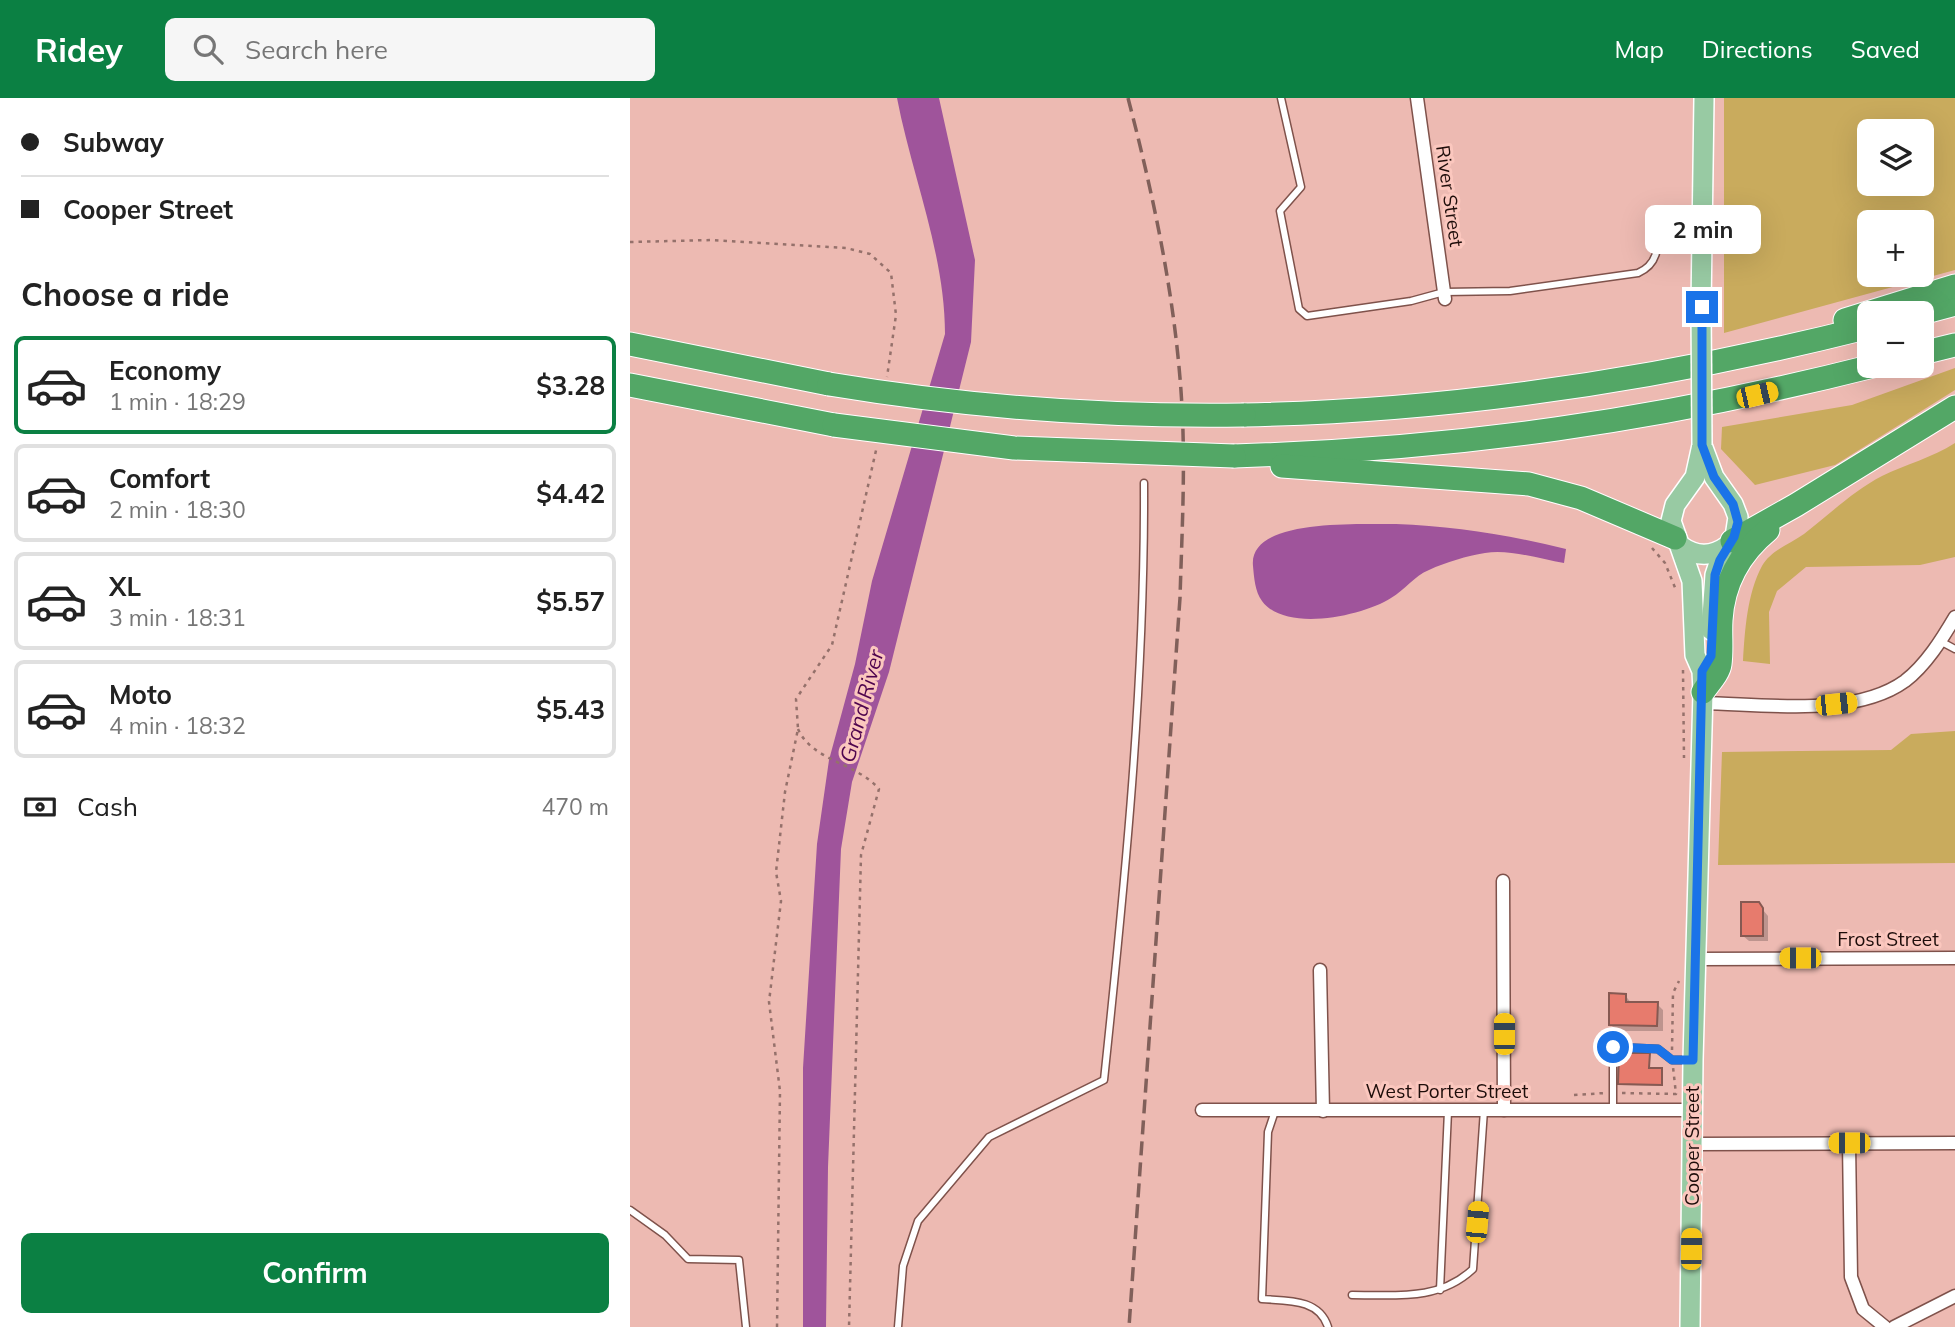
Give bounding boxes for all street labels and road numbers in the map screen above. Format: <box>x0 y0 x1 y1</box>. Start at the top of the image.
street label: River Street <box>1431 144 1469 249</box>
street label: Frost Street <box>1837 927 1939 951</box>
street label: West Porter Street <box>1366 1079 1529 1103</box>
street label: Cooper Street <box>1680 1086 1704 1206</box>

